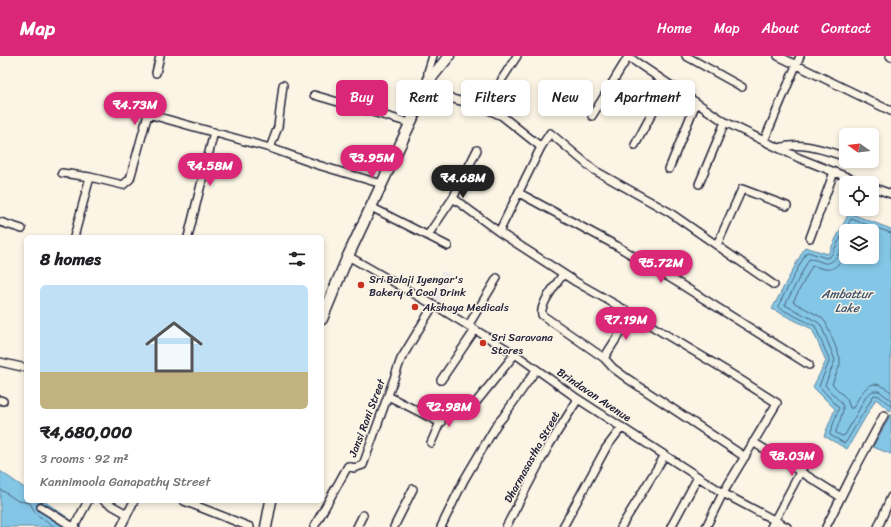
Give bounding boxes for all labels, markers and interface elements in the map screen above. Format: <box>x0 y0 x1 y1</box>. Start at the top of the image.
text: Map <box>20 12 55 45</box>
text: Home <box>657 16 692 41</box>
text: Map <box>714 16 740 41</box>
text: About <box>762 16 799 41</box>
text: Contact <box>821 16 871 41</box>
chip: Buy <box>336 80 388 116</box>
chip: Rent <box>396 80 453 116</box>
chip: Filters <box>461 80 530 116</box>
chip: New <box>538 80 593 116</box>
chip: Apartment <box>601 80 695 116</box>
pin: ₹4.73M <box>102 92 168 126</box>
text: ₹4.73M <box>113 93 157 116</box>
north arrow <box>839 128 879 168</box>
map controls <box>839 128 879 264</box>
pin: ₹3.95M <box>339 145 405 179</box>
text: ₹3.95M <box>350 146 394 169</box>
pin: ₹4.58M <box>177 153 243 187</box>
text: ₹4.58M <box>187 154 233 177</box>
pin: ₹4.68M <box>430 165 496 199</box>
text: ₹4.68M <box>440 166 486 189</box>
button: locate <box>839 176 879 216</box>
button: layers <box>839 224 879 264</box>
text: 8 homes <box>40 244 101 274</box>
icon: filters <box>286 248 308 270</box>
pin: ₹5.72M <box>628 250 694 284</box>
text: ₹5.72M <box>639 251 683 274</box>
place label: Sri Balaji Iyengar's Bakery & Cool Drink <box>369 270 466 302</box>
marker: Sri Balaji Iyengar's Bakery & Cool Drink <box>356 280 366 290</box>
water label: Ambattur Lake <box>821 283 874 319</box>
place label: Akshaya Medicals <box>422 298 510 317</box>
marker: Akshaya Medicals <box>410 302 420 312</box>
pin: ₹7.19M <box>593 307 659 341</box>
text: ₹7.19M <box>605 308 647 331</box>
icon: home <box>138 311 210 383</box>
place label: Sri Saravana Stores <box>491 328 553 360</box>
marker: Sri Saravana Stores <box>478 338 488 348</box>
street label: Brindavan Avenue <box>553 363 636 427</box>
street label: Jansi Rani Street <box>343 376 391 461</box>
pin: ₹2.98M <box>416 394 482 428</box>
text: ₹2.98M <box>426 395 472 418</box>
street label: Dharmasastha Street <box>499 407 565 506</box>
text: ₹4,680,000 <box>40 417 132 447</box>
pin: ₹8.03M <box>759 443 825 477</box>
text: ₹8.03M <box>769 444 815 467</box>
text: 3 rooms · 92 m² <box>40 447 129 470</box>
text: Kannimoola Ganapathy Street <box>40 470 211 493</box>

